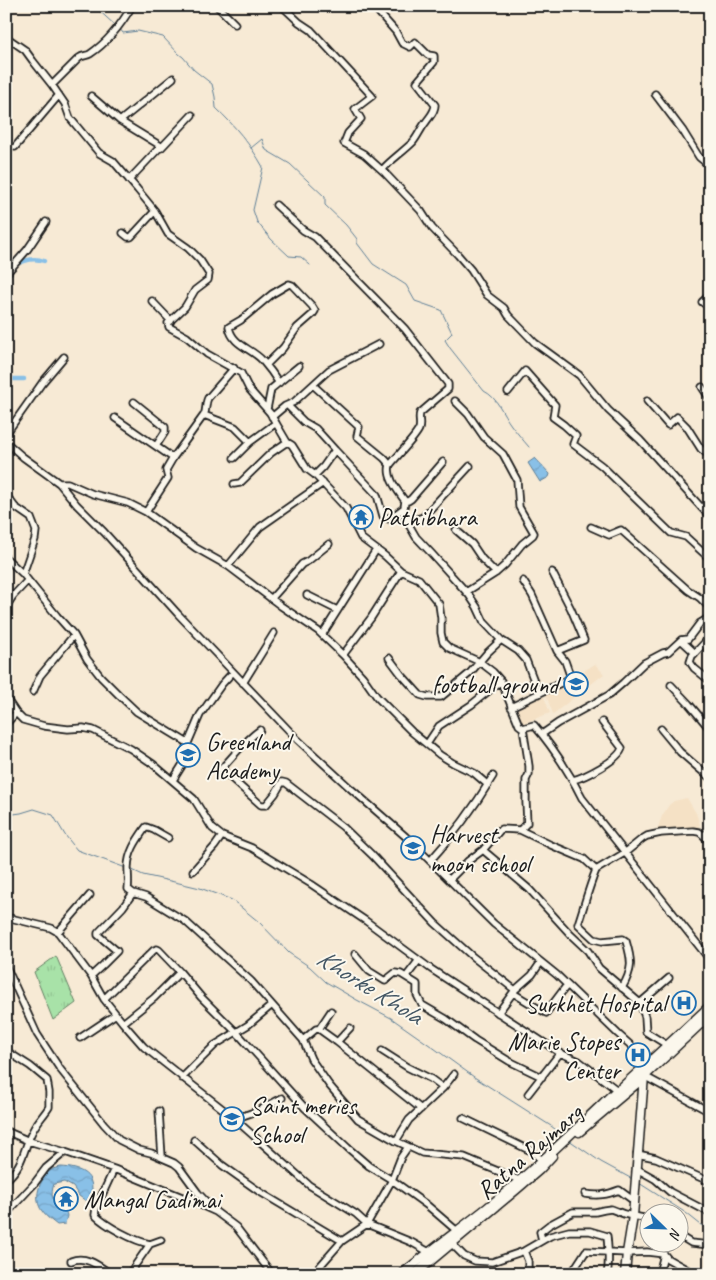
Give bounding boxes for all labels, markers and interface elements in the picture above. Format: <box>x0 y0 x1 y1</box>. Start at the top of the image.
place label: Pathibhara <box>378 502 479 534</box>
temple icon: Pathibhara <box>348 504 374 530</box>
place label: football ground <box>432 669 561 701</box>
school or university icon: football ground <box>563 671 589 697</box>
place label: Greenland Academy <box>206 726 294 787</box>
school or university icon: Greenland Academy <box>175 742 201 768</box>
place label: Harvest moon school <box>430 819 535 880</box>
school or university icon: Harvest moon school <box>400 835 426 861</box>
water label: Khorke Khola <box>311 941 431 1033</box>
place label: Surkhet Hospital <box>525 988 671 1020</box>
hospital icon: Surkhet Hospital <box>671 990 697 1016</box>
place label: Marie Stopes Center <box>508 1026 622 1087</box>
hospital icon: Marie Stopes Center <box>625 1042 651 1068</box>
place label: Saint meries School <box>250 1090 358 1151</box>
street label: Ratna Rajmarg <box>470 1096 591 1207</box>
school or university icon: Saint meries School <box>219 1106 245 1132</box>
place label: Mangal Gadimai <box>84 1184 224 1216</box>
temple icon: Mangal Gadimai <box>53 1186 79 1212</box>
north arrow <box>638 1202 688 1252</box>
text: N <box>665 1226 685 1242</box>

